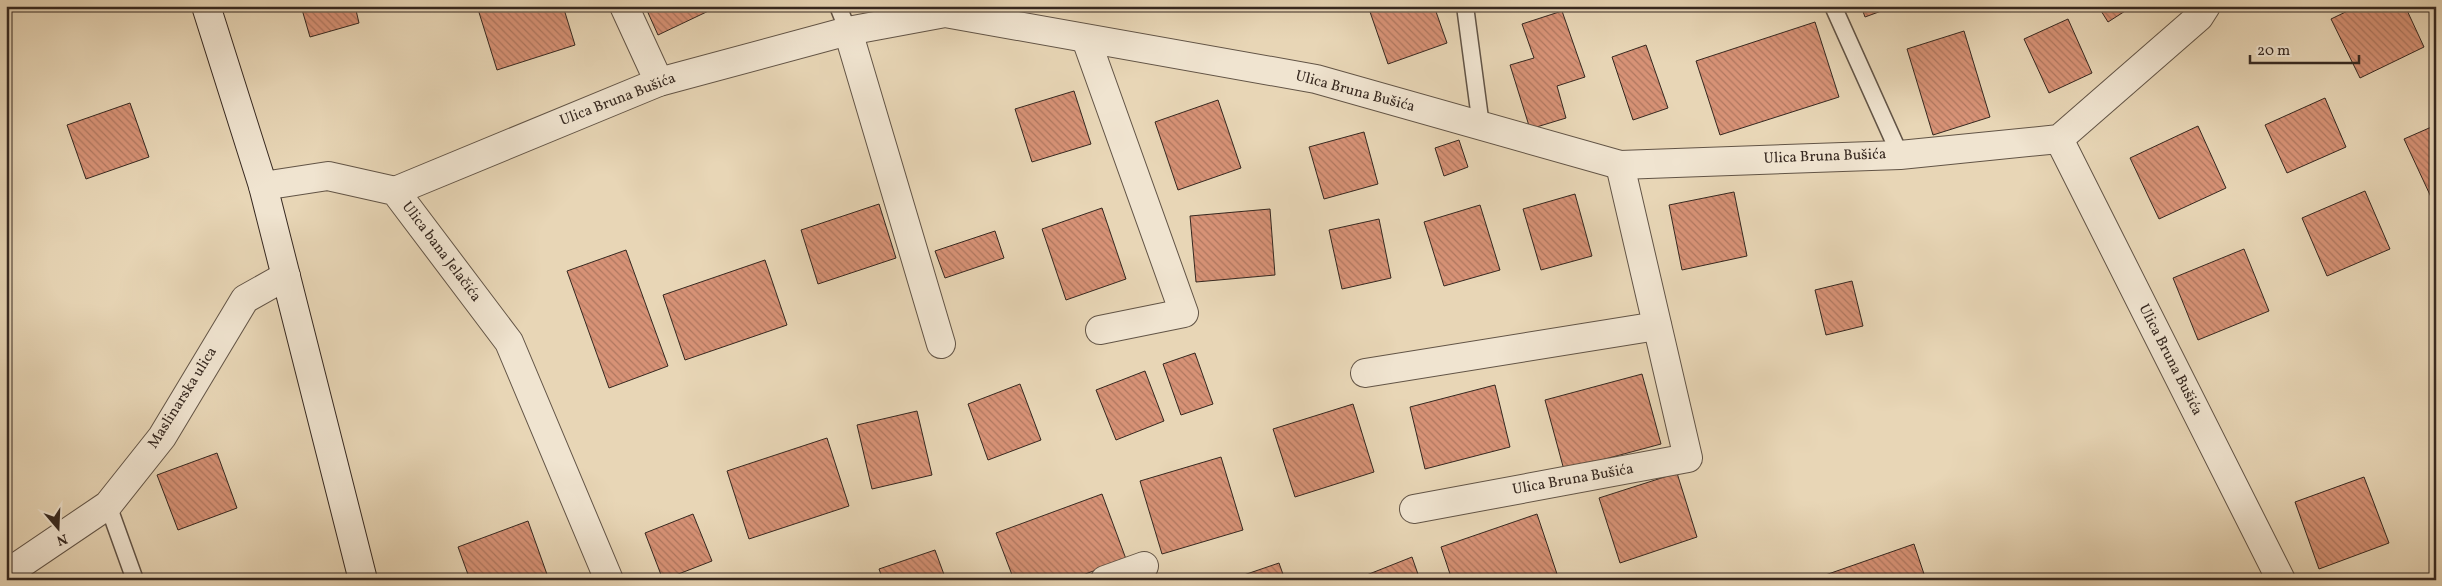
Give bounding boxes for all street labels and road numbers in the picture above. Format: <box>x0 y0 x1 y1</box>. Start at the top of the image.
street label: Ulica Bruna Bušića <box>1293 66 1417 118</box>
street label: Ulica Bruna Bušića <box>557 68 679 132</box>
street label: Ulica Bruna Bušića <box>1763 144 1887 170</box>
street label: Ulica bana Jelačića <box>396 197 486 307</box>
street label: Ulica Bruna Bušića <box>2133 301 2207 419</box>
street label: Maslinarska ulica <box>143 343 223 453</box>
street label: Ulica Bruna Bušića <box>1511 459 1635 501</box>

